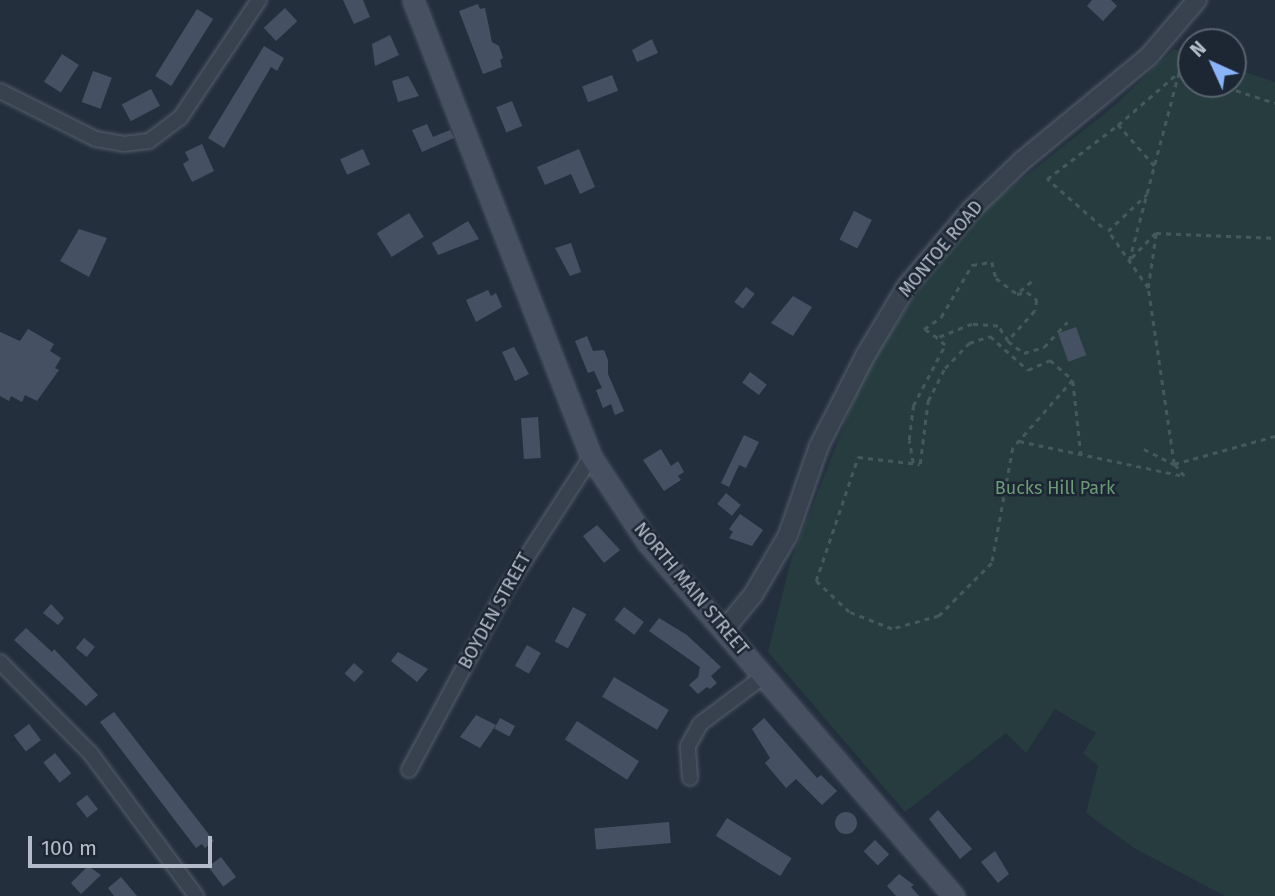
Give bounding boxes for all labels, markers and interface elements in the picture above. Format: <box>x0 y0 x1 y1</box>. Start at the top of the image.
north arrow <box>1177 28 1247 98</box>
text: N <box>1186 37 1211 62</box>
street label: MONTOE ROAD <box>894 196 988 302</box>
park label: Bucks Hill Park <box>995 477 1115 499</box>
street label: NORTH MAIN STREET <box>629 518 753 660</box>
street label: BOYDEN STREET <box>454 549 536 673</box>
scale bar <box>32 822 215 866</box>
text: 100 m <box>41 835 97 861</box>

